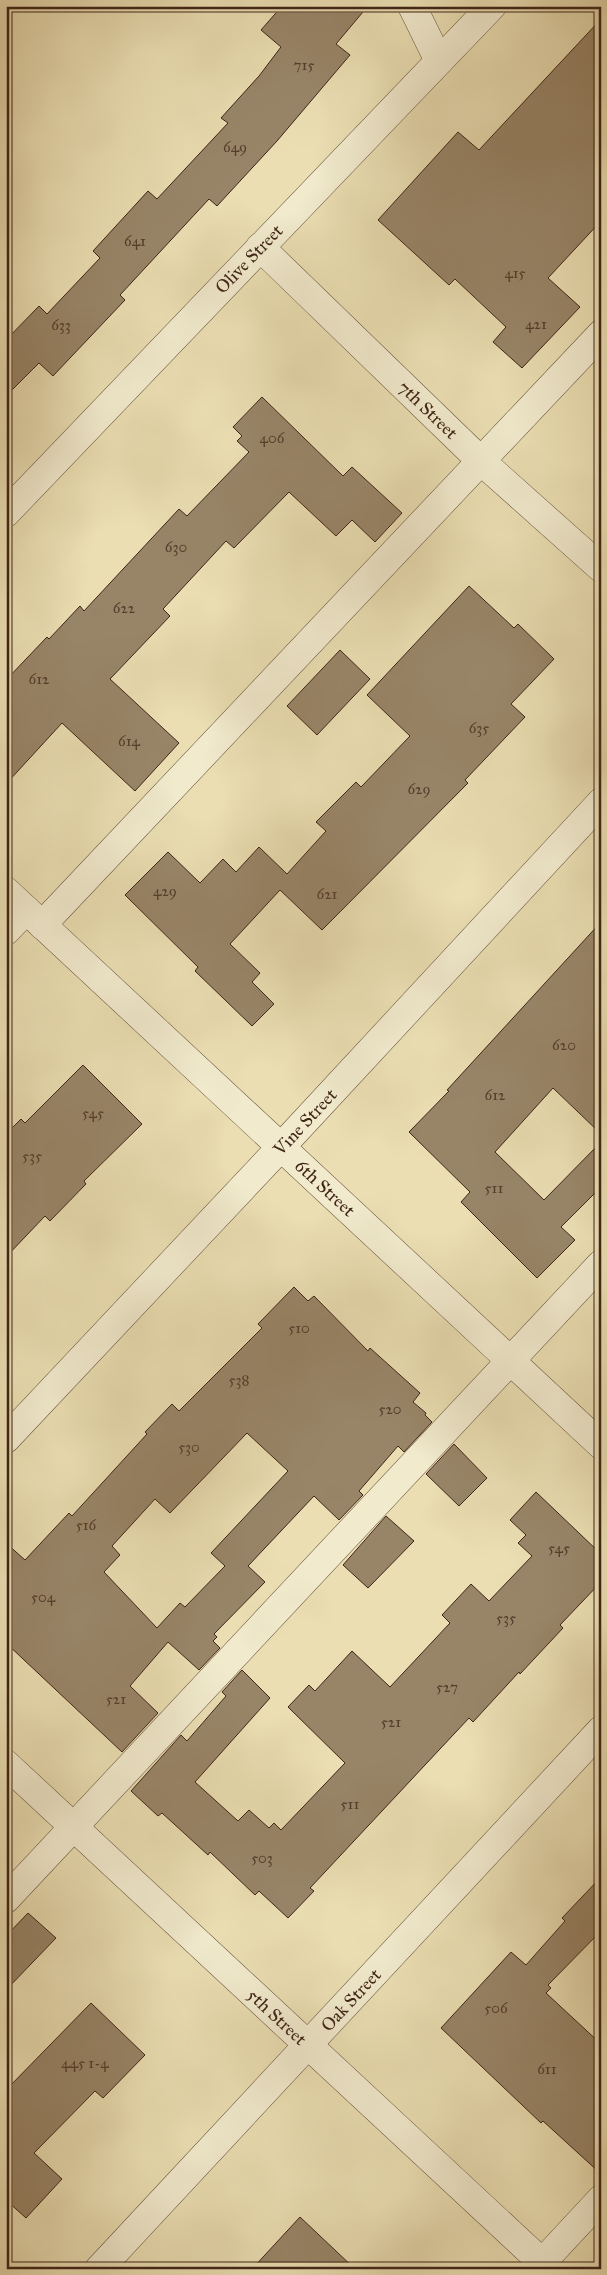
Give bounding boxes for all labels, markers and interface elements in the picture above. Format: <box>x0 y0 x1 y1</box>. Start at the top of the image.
house number: 715 <box>294 56 314 74</box>
house number: 649 <box>223 138 247 156</box>
street label: Olive Street <box>211 219 288 298</box>
house number: 641 <box>124 232 146 250</box>
house number: 415 <box>504 264 526 282</box>
house number: 421 <box>525 315 547 333</box>
house number: 633 <box>51 316 71 334</box>
street label: 7th Street <box>394 376 463 444</box>
house number: 406 <box>260 429 286 447</box>
house number: 630 <box>165 538 187 556</box>
house number: 622 <box>113 599 136 617</box>
house number: 612 <box>29 670 50 688</box>
house number: 635 <box>469 719 489 737</box>
house number: 614 <box>118 732 141 750</box>
house number: 629 <box>407 780 431 798</box>
house number: 429 <box>153 882 177 900</box>
house number: 621 <box>316 885 338 903</box>
house number: 620 <box>552 1036 576 1054</box>
street label: Vine Street <box>268 1084 342 1161</box>
house number: 612 <box>485 1086 506 1104</box>
house number: 545 <box>82 1104 104 1122</box>
house number: 535 <box>22 1147 42 1165</box>
street label: 6th Street <box>290 1155 360 1222</box>
house number: 511 <box>485 1179 503 1197</box>
house number: 510 <box>288 1319 310 1337</box>
house number: 538 <box>229 1371 249 1389</box>
house number: 520 <box>378 1400 402 1418</box>
house number: 530 <box>178 1438 200 1456</box>
house number: 516 <box>76 1516 98 1534</box>
house number: 545 <box>548 1539 570 1557</box>
house number: 504 <box>31 1588 56 1606</box>
house number: 535 <box>496 1609 516 1627</box>
house number: 527 <box>436 1678 458 1696</box>
house number: 521 <box>106 1690 126 1708</box>
house number: 521 <box>381 1713 401 1731</box>
house number: 511 <box>341 1795 359 1813</box>
house number: 503 <box>251 1849 273 1867</box>
street label: Oak Street <box>316 1963 386 2036</box>
street label: 5th Street <box>243 1984 312 2050</box>
house number: 506 <box>484 1999 509 2017</box>
house number: 445 1-4 <box>61 2054 109 2072</box>
house number: 611 <box>537 2060 557 2078</box>

